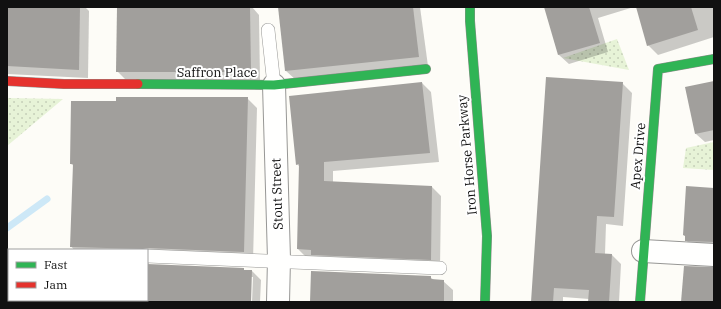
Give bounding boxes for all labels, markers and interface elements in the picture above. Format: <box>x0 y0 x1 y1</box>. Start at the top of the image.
street label: Saffron Place <box>177 64 257 81</box>
street label: Iron Horse Parkway <box>453 94 481 216</box>
street label: Apex Drive <box>627 122 649 190</box>
street label: Stout Street <box>267 157 287 230</box>
legend <box>8 249 148 301</box>
text: Fast <box>44 257 68 272</box>
text: Jam <box>44 277 68 292</box>

